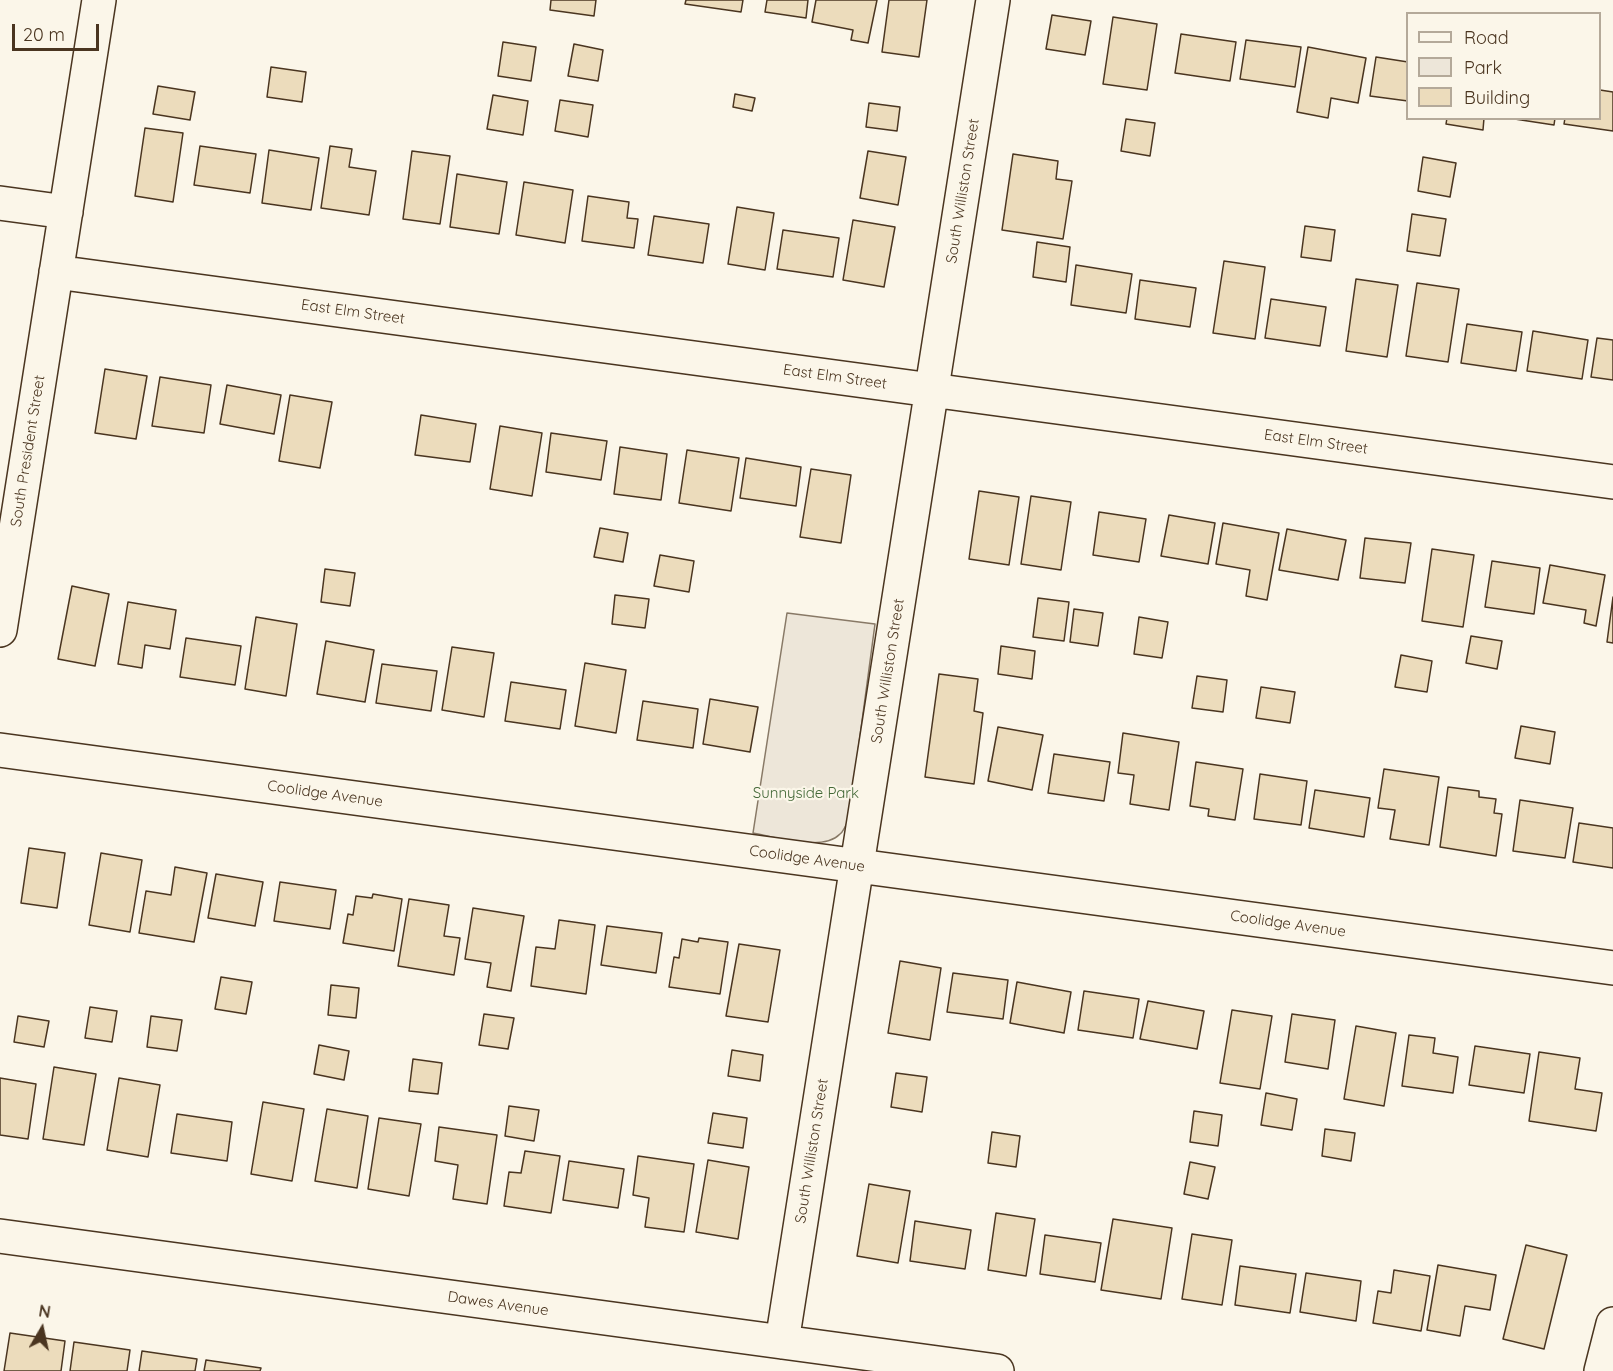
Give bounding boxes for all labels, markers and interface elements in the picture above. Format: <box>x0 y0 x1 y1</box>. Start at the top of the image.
scale bar <box>15 12 102 50</box>
legend <box>1406 12 1601 120</box>
text: 20 m <box>23 23 65 46</box>
text: Road <box>1464 26 1509 49</box>
text: Park <box>1464 56 1502 79</box>
text: Building <box>1464 86 1530 109</box>
street label: South Williston Street <box>943 117 983 265</box>
street label: East Elm Street <box>300 296 406 328</box>
street label: East Elm Street <box>782 361 888 393</box>
street label: South President Street <box>7 374 49 528</box>
street label: East Elm Street <box>1263 426 1369 458</box>
street label: South Williston Street <box>868 597 908 745</box>
street label: Coolidge Avenue <box>266 777 384 811</box>
park label: Sunnyside Park <box>753 784 859 802</box>
street label: Coolidge Avenue <box>748 842 866 876</box>
street label: Coolidge Avenue <box>1229 907 1347 941</box>
street label: South Williston Street <box>792 1077 832 1225</box>
street label: Dawes Avenue <box>446 1288 550 1320</box>
north arrow <box>12 1299 72 1359</box>
text: N <box>37 1300 52 1322</box>

